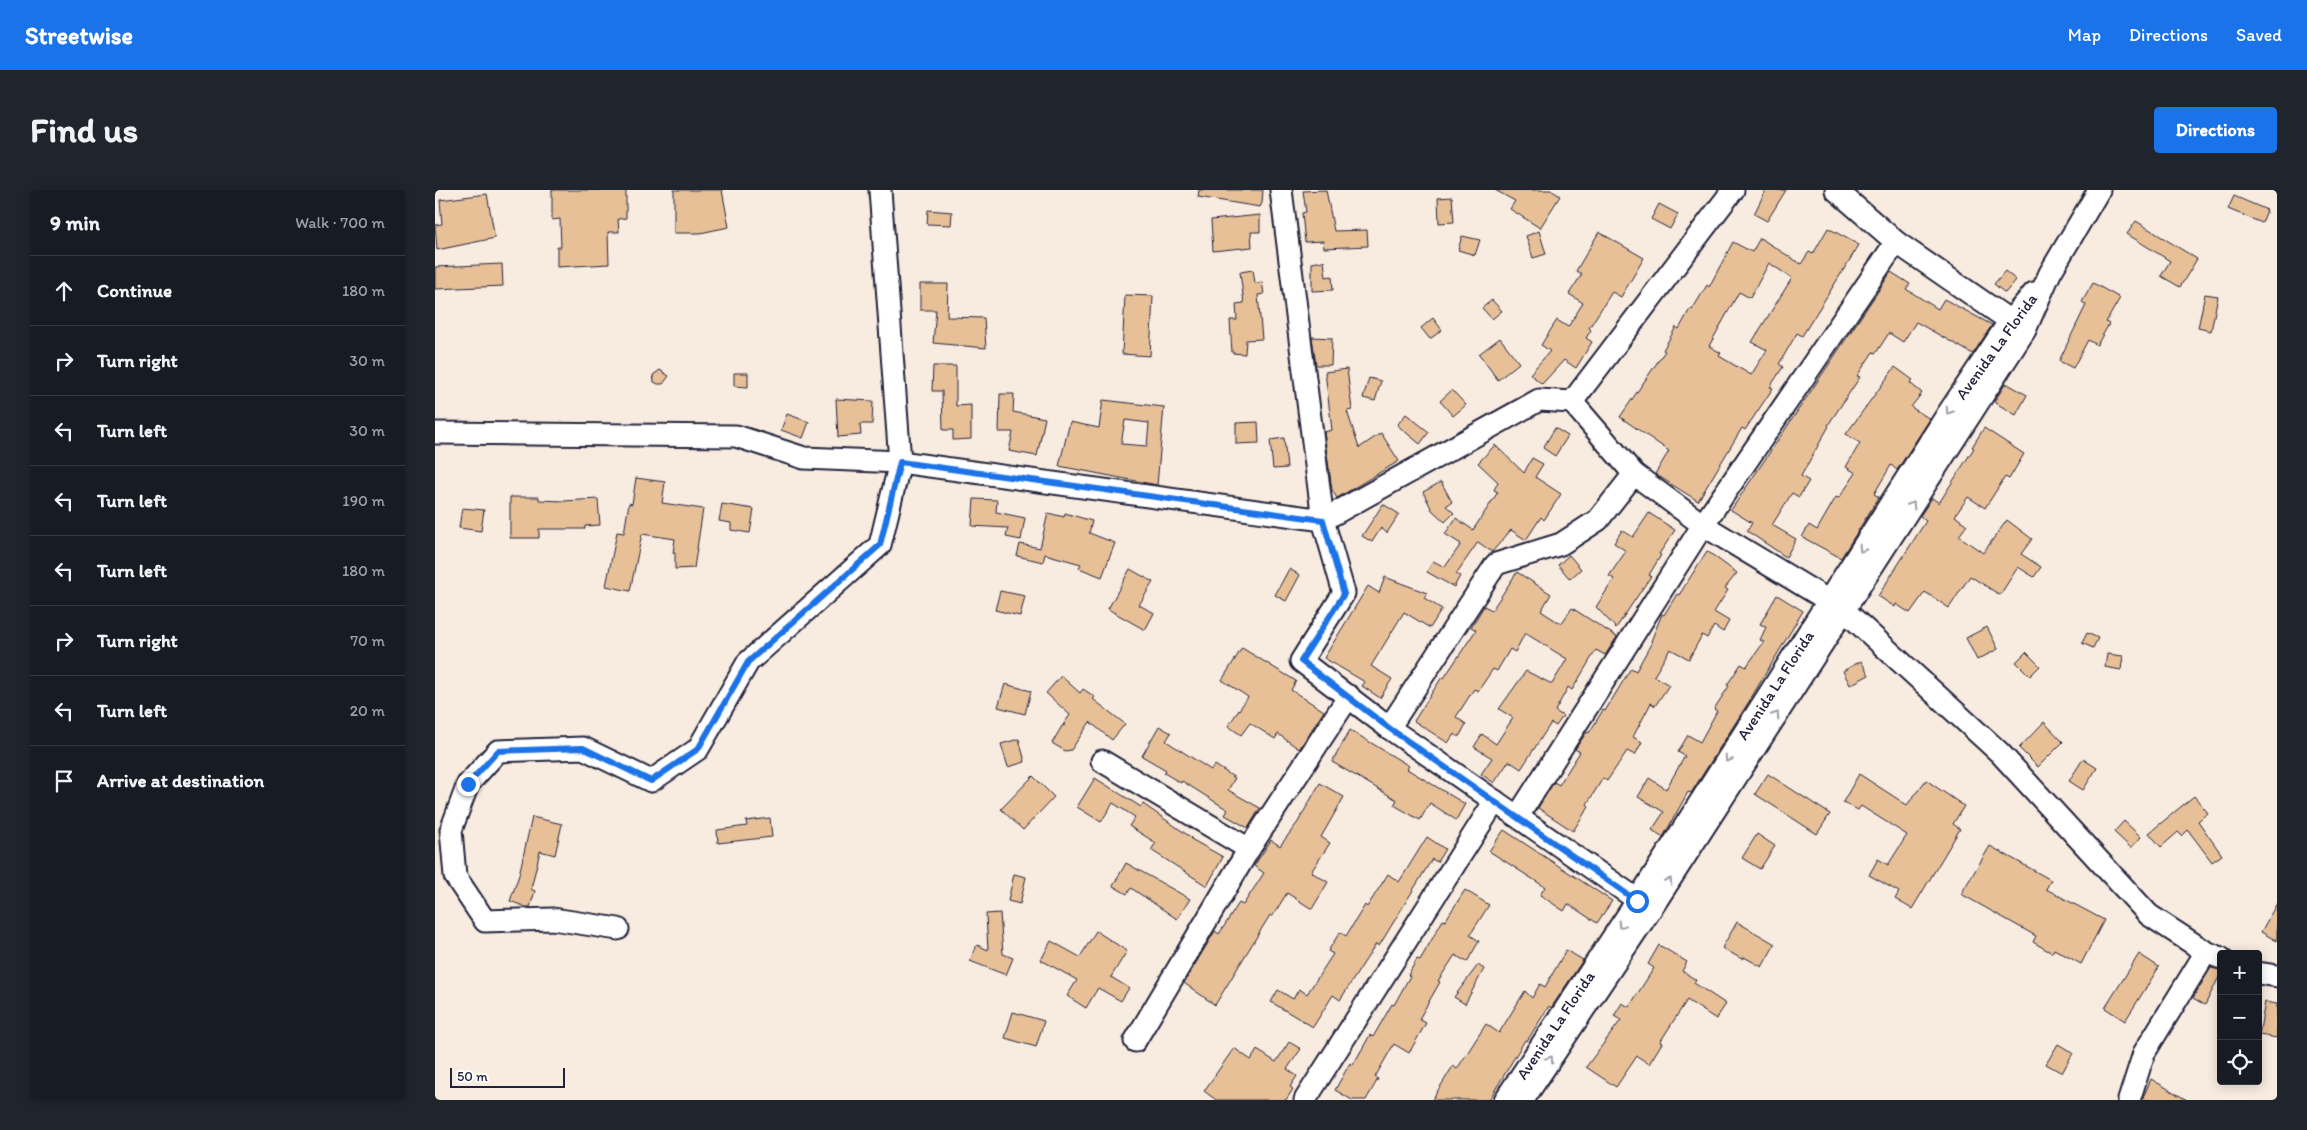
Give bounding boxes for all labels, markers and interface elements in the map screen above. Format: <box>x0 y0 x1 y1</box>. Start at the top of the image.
text: Streetwise <box>25 21 133 50</box>
text: Map <box>2068 24 2101 46</box>
text: Directions <box>2129 24 2208 46</box>
text: Saved <box>2236 24 2282 46</box>
button: Directions <box>2154 107 2277 153</box>
text: Find us <box>30 109 138 151</box>
text: 9 min <box>50 210 100 235</box>
text: Walk · 700 m <box>295 213 385 232</box>
icon: ahead <box>50 277 78 305</box>
text: Continue <box>97 279 172 302</box>
text: 180 m <box>342 281 385 300</box>
street label: Avenida La Florida <box>1952 289 2042 403</box>
icon: right <box>50 347 78 375</box>
text: Turn right <box>97 349 178 372</box>
text: 30 m <box>349 351 385 370</box>
one-way arrow <box>1946 406 1955 415</box>
icon: left <box>50 417 78 445</box>
text: Turn left <box>97 419 167 442</box>
text: 30 m <box>349 421 385 440</box>
icon: left <box>50 487 78 515</box>
text: Turn left <box>97 489 167 512</box>
text: 190 m <box>342 491 385 510</box>
one-way arrow <box>1906 501 1915 510</box>
one-way arrow <box>1859 543 1869 552</box>
icon: left <box>50 557 78 585</box>
text: Turn left <box>97 559 167 582</box>
text: 180 m <box>342 561 385 580</box>
icon: right <box>50 627 78 655</box>
street label: Avenida La Florida <box>1733 627 1818 743</box>
text: Turn right <box>97 629 178 652</box>
text: 70 m <box>350 631 385 650</box>
icon: left <box>50 697 78 725</box>
text: Turn left <box>97 699 167 722</box>
text: 20 m <box>350 701 385 720</box>
one-way arrow <box>1770 711 1780 720</box>
one-way arrow <box>1725 754 1734 763</box>
icon: arrive <box>50 767 78 795</box>
text: Arrive at destination <box>97 769 264 792</box>
route end <box>457 773 480 796</box>
one-way arrow <box>1663 877 1672 886</box>
route start <box>1626 890 1649 913</box>
one-way arrow <box>1618 920 1627 929</box>
map controls <box>2217 950 2262 1085</box>
button: + <box>2217 950 2262 995</box>
street label: Avenida La Florida <box>1512 967 1599 1083</box>
button: − <box>2217 995 2262 1040</box>
button: locate <box>2217 1040 2262 1085</box>
one-way arrow <box>1544 1056 1553 1065</box>
scale bar <box>450 1065 565 1088</box>
text: 50 m <box>457 1068 488 1085</box>

